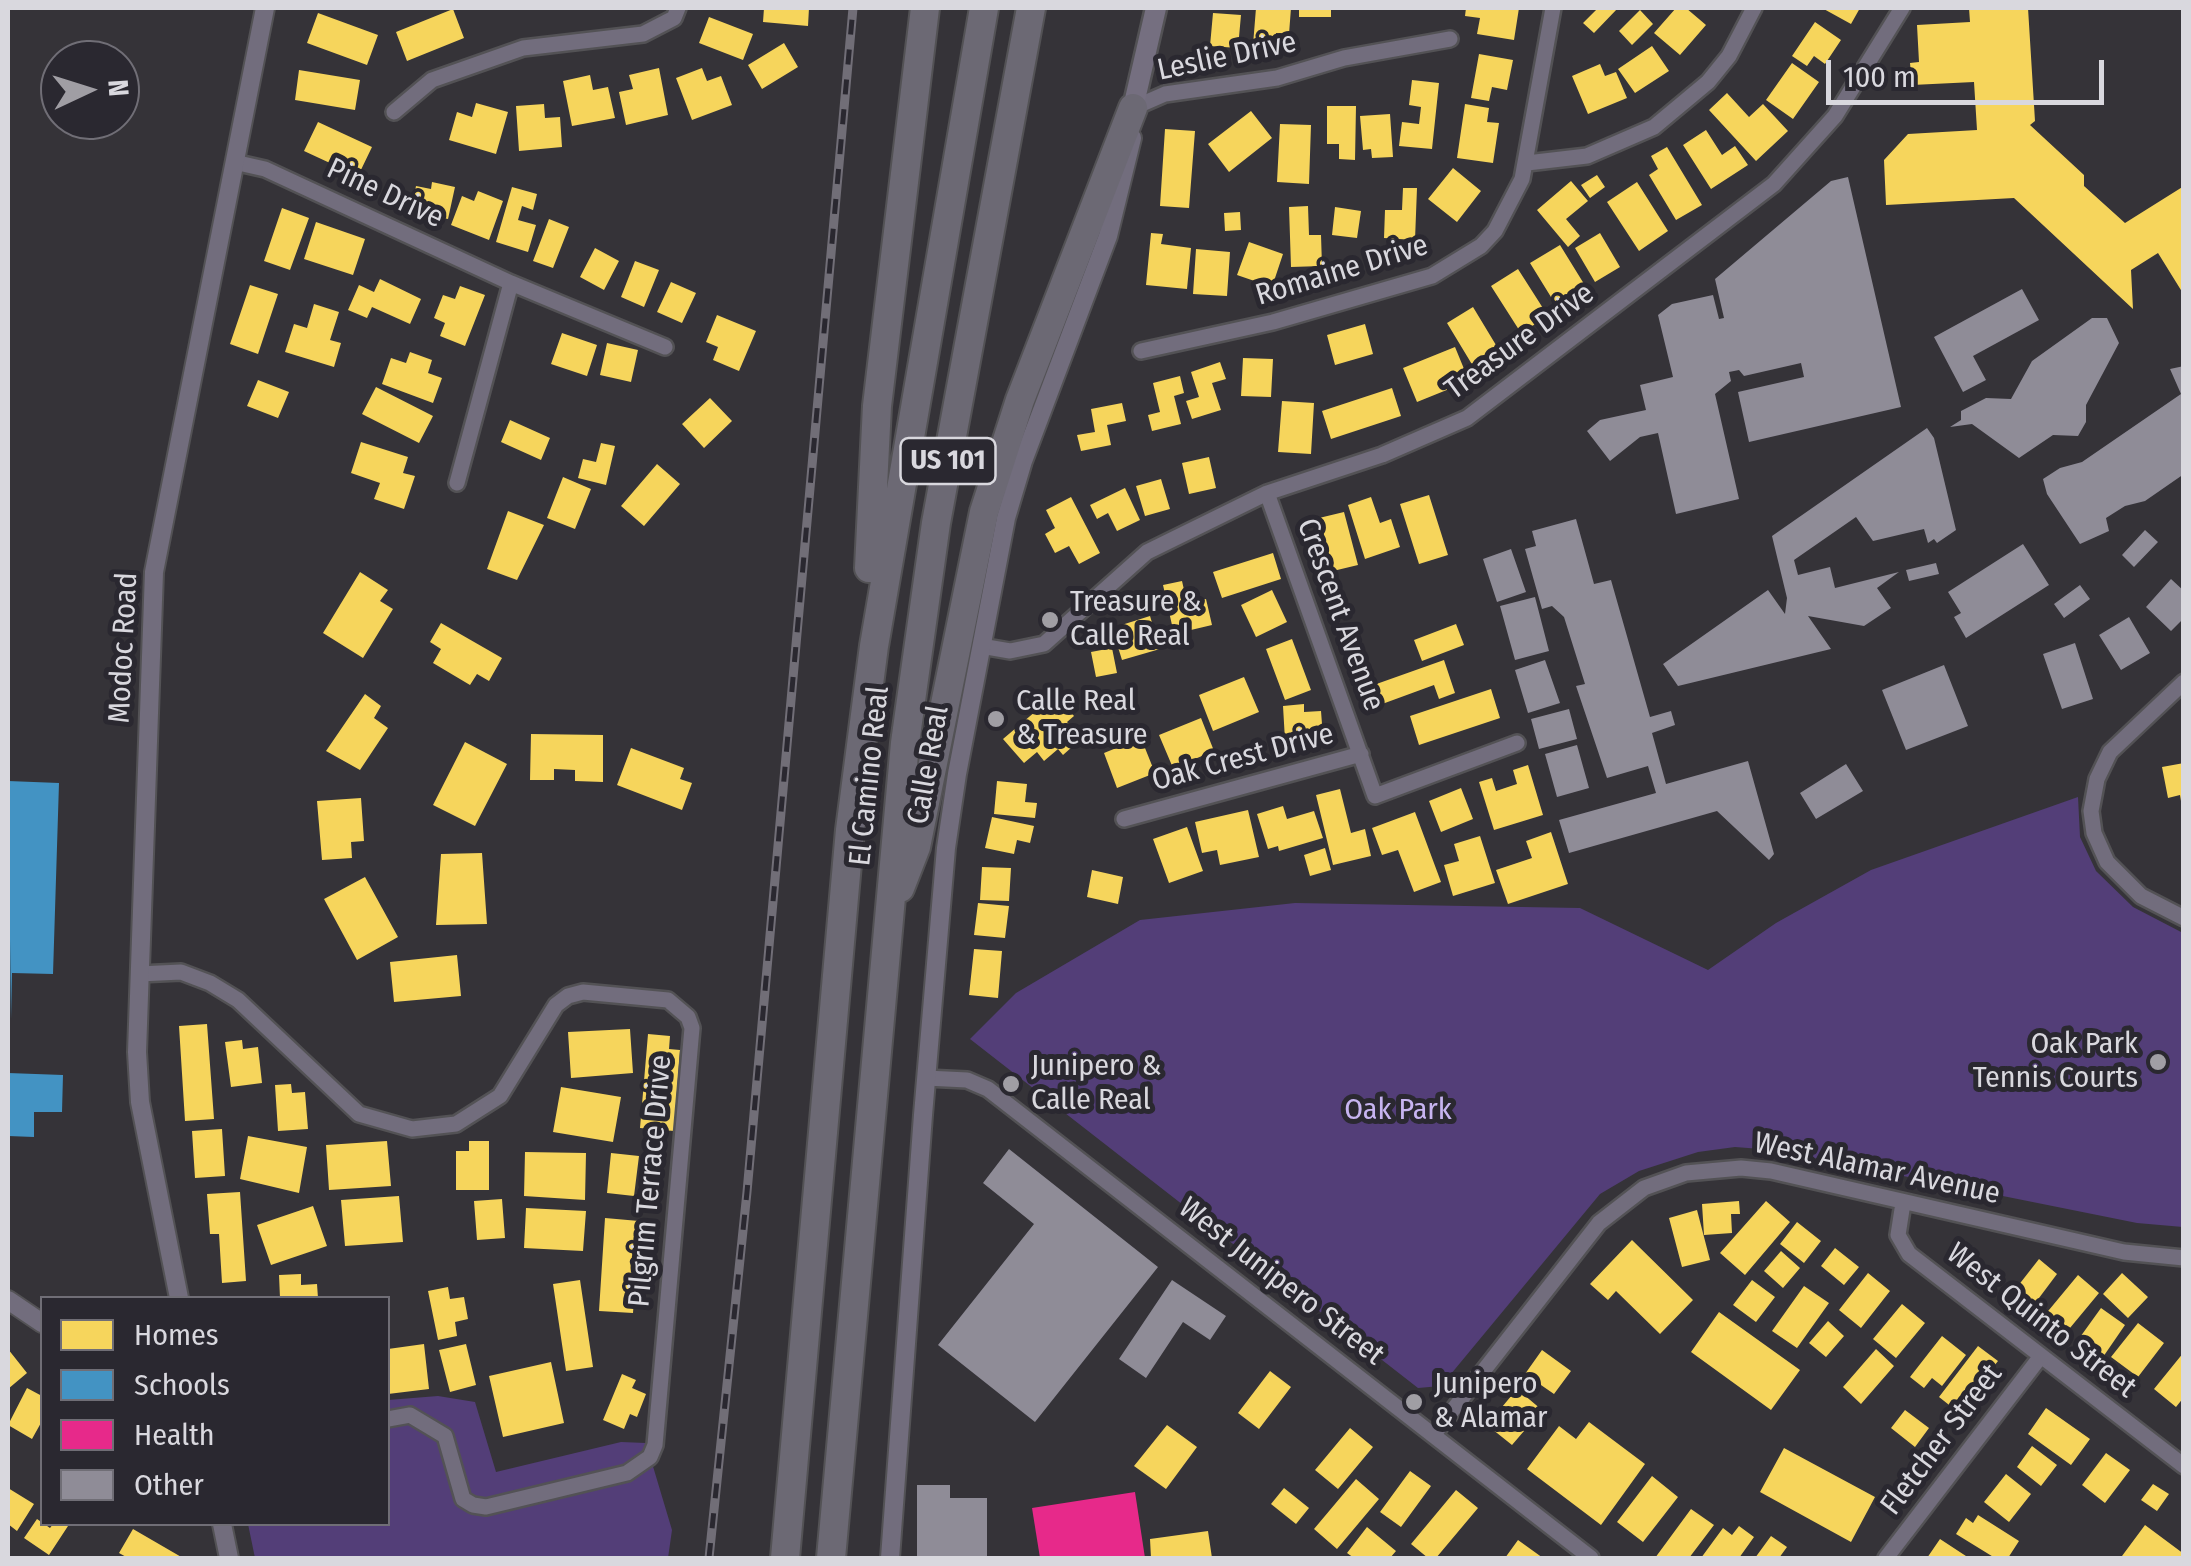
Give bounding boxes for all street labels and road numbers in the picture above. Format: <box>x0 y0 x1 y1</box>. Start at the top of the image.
street label: Leslie Drive <box>1154 25 1300 89</box>
street label: Pine Drive <box>321 151 449 237</box>
street label: Romaine Drive <box>1252 228 1432 314</box>
street label: Treasure Drive <box>1439 276 1601 408</box>
road number: US 101 <box>900 438 996 484</box>
street label: Crescent Avenue <box>1289 514 1391 716</box>
street label: Modoc Road <box>102 572 146 724</box>
street label: El Camino Real <box>843 684 897 868</box>
street label: Calle Real <box>901 703 957 827</box>
street label: Oak Crest Drive <box>1148 716 1338 800</box>
street label: Pilgrim Terrace Drive <box>622 1053 680 1309</box>
street label: West Alamar Avenue <box>1751 1125 2003 1213</box>
street label: West Junipero Street <box>1171 1191 1391 1373</box>
street label: West Quinto Street <box>1939 1236 2143 1406</box>
street label: Fletcher Street <box>1874 1357 2010 1523</box>

